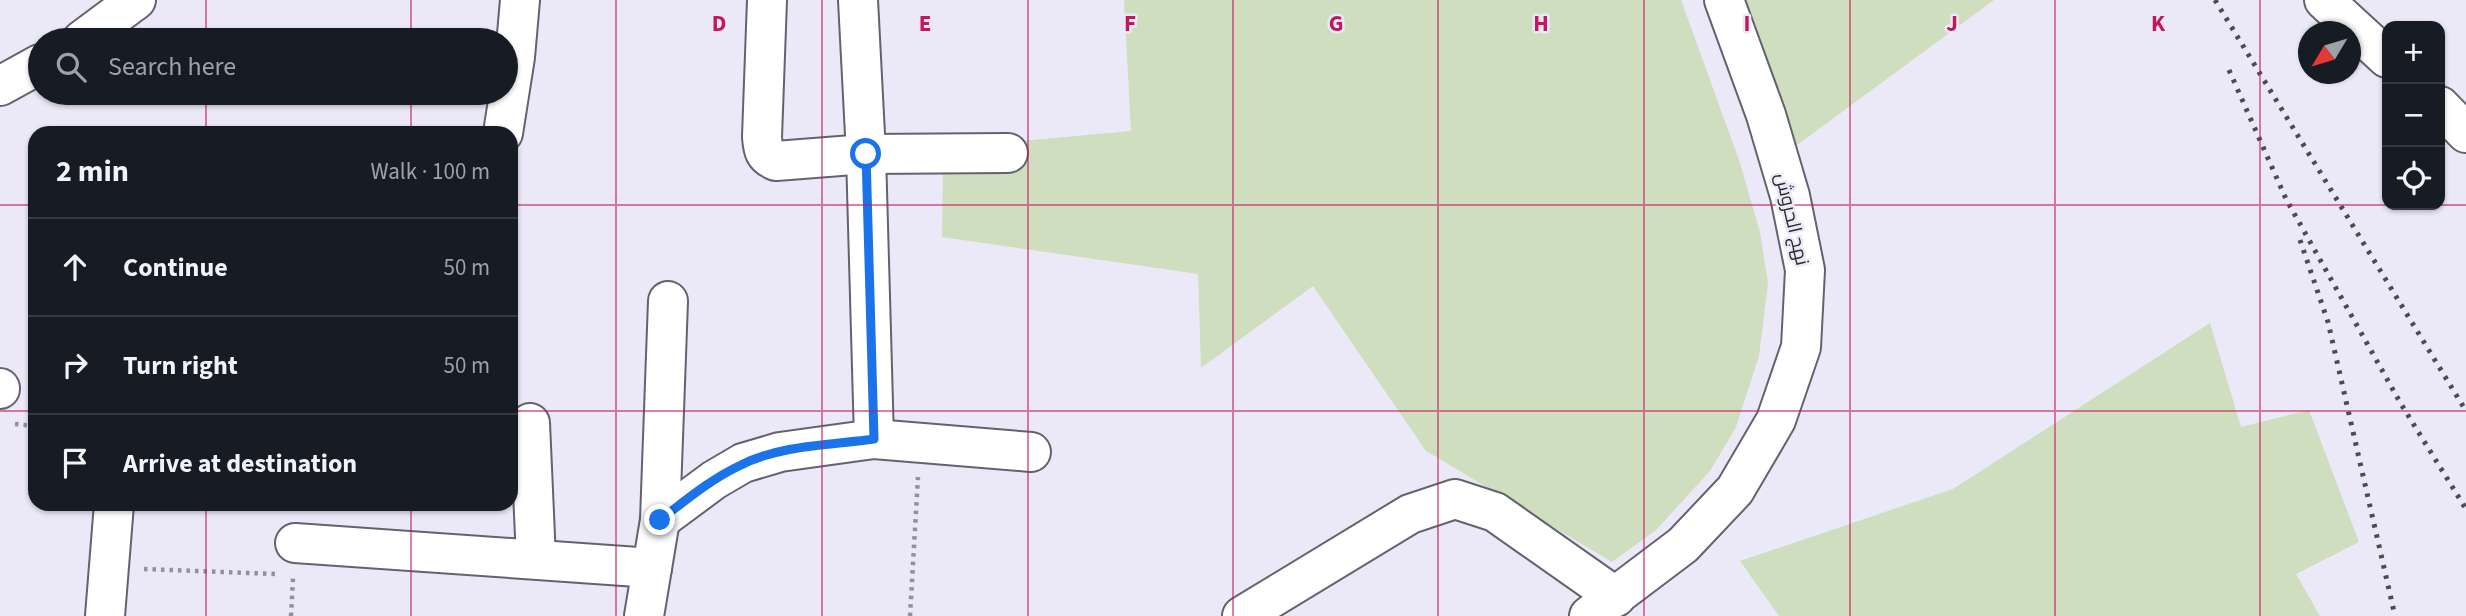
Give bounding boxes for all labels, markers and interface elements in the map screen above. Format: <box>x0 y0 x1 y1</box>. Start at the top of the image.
text: D <box>712 7 726 40</box>
text: E <box>919 7 931 40</box>
text: F <box>1124 7 1136 40</box>
text: G <box>1329 7 1343 40</box>
text: H <box>1533 7 1549 40</box>
text: I <box>1744 7 1750 40</box>
text: J <box>1946 7 1958 40</box>
text: K <box>2151 7 2166 40</box>
north arrow <box>2298 21 2361 84</box>
map controls <box>2382 21 2445 210</box>
button: + <box>2382 21 2445 84</box>
search box <box>28 28 518 105</box>
icon: search <box>52 48 90 86</box>
text: Search here <box>108 48 236 85</box>
button: − <box>2382 84 2445 147</box>
route start <box>850 138 881 169</box>
button: locate <box>2382 147 2445 210</box>
text: 2 min <box>56 150 129 193</box>
text: Walk · 100 m <box>371 155 490 188</box>
street label: نهج الحروش <box>1768 170 1815 268</box>
icon: ahead <box>56 248 94 286</box>
text: Continue <box>123 249 228 286</box>
text: 50 m <box>443 251 490 284</box>
icon: right <box>56 346 94 384</box>
text: Turn right <box>123 347 238 384</box>
text: 50 m <box>443 349 490 382</box>
icon: arrive <box>56 444 94 482</box>
text: Arrive at destination <box>123 445 357 482</box>
route end <box>644 504 675 535</box>

